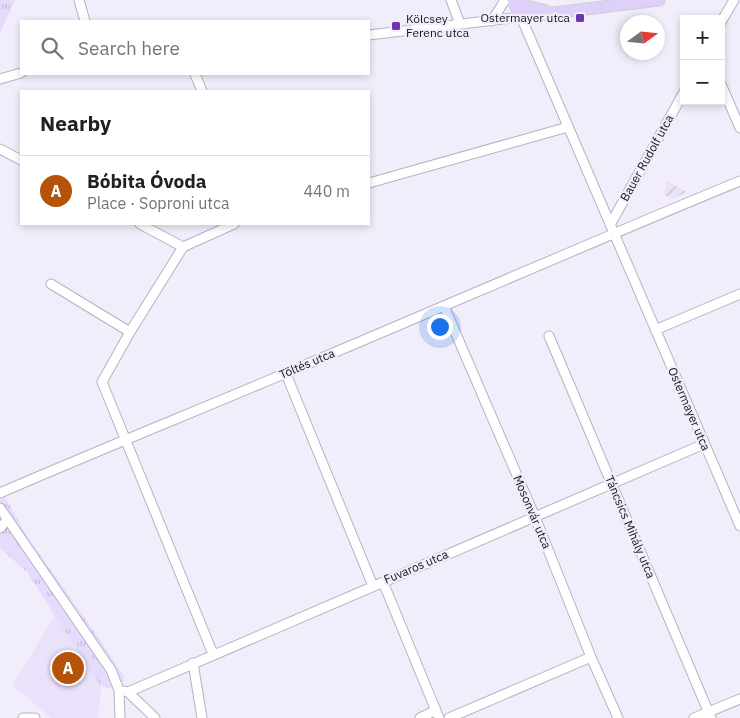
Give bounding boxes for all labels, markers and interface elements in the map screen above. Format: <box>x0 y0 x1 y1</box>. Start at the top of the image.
place label: Ostermayer utca <box>481 10 571 25</box>
place label: Kölcsey Ferenc utca <box>406 11 470 40</box>
marker: Ostermayer utca <box>574 12 586 24</box>
north arrow <box>620 15 665 60</box>
map controls <box>680 15 725 105</box>
button: + <box>680 15 725 60</box>
search box <box>20 20 370 75</box>
marker: Kölcsey Ferenc utca <box>390 20 402 32</box>
icon: search <box>38 34 66 62</box>
text: Search here <box>78 36 180 60</box>
button: − <box>680 60 725 105</box>
text: Nearby <box>40 109 111 137</box>
street label: Bauer Rudolf utca <box>617 111 677 204</box>
text: Bóbita Óvoda <box>87 169 207 193</box>
text: A <box>51 181 61 201</box>
text: 440 m <box>303 181 350 201</box>
text: Place · Soproni utca <box>87 193 229 213</box>
your location <box>427 314 453 340</box>
street label: Töltés utca <box>277 345 337 382</box>
street label: Ostermayer utca <box>665 365 714 453</box>
street label: Mosonvár utca <box>510 473 555 551</box>
street label: Táncsics Mihály utca <box>602 473 659 581</box>
street label: Fuvaros utca <box>381 546 451 587</box>
pin: A <box>52 649 84 687</box>

